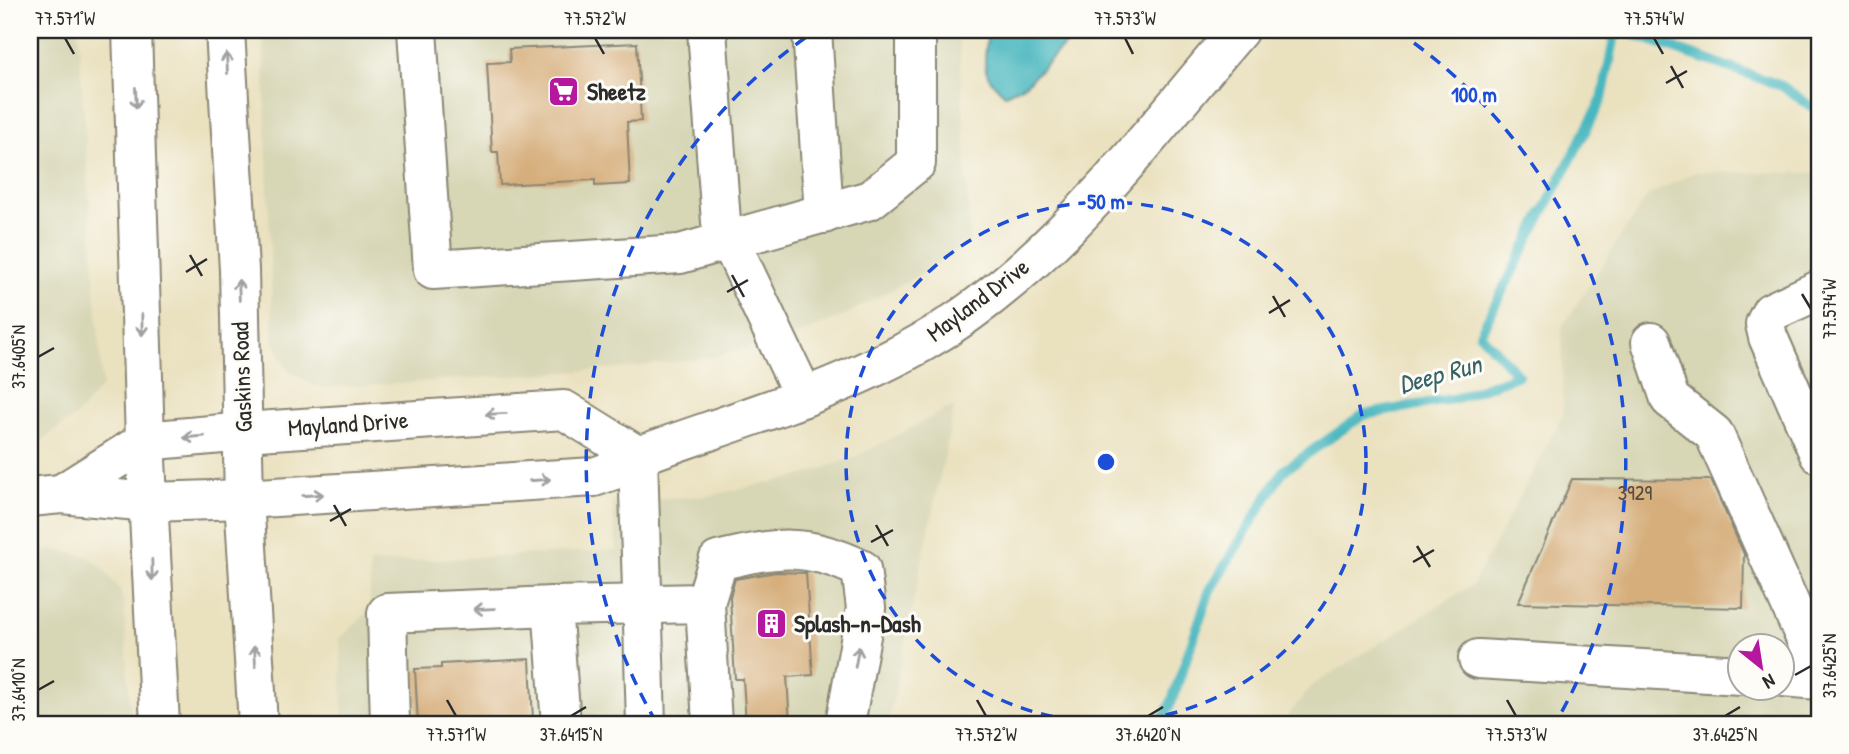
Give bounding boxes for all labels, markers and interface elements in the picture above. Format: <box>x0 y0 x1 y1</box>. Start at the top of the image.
text: 77.571°W <box>35 6 95 31</box>
text: 77.572°W <box>564 6 626 31</box>
text: 77.573°W <box>1094 6 1156 31</box>
text: 77.574°W <box>1624 6 1684 31</box>
one-way arrow <box>220 52 233 75</box>
supermarket icon: Sheetz <box>547 75 581 109</box>
place label: Sheetz <box>587 75 646 107</box>
text: 100 m <box>1451 80 1497 109</box>
one-way arrow <box>130 86 143 109</box>
text: 50 m <box>1087 187 1125 216</box>
street label: Mayland Drive <box>920 250 1036 348</box>
one-way arrow <box>233 279 246 302</box>
text: 77.574°W <box>1817 279 1842 339</box>
one-way arrow <box>136 314 149 337</box>
street label: Gaskins Road <box>223 321 259 433</box>
text: 37.6405°N <box>6 325 31 389</box>
water label: Deep Run <box>1395 345 1487 402</box>
street label: Mayland Drive <box>287 403 410 443</box>
one-way arrow <box>485 407 508 420</box>
one-way arrow <box>183 430 206 443</box>
centre of rings <box>1094 450 1118 474</box>
one-way arrow <box>528 473 550 486</box>
house number: 3929 <box>1618 478 1653 507</box>
one-way arrow <box>301 488 324 501</box>
one-way arrow <box>145 558 158 581</box>
one-way arrow <box>472 603 495 616</box>
building icon: Splash-n-Dash <box>754 607 788 641</box>
place label: Splash-n-Dash <box>794 607 921 640</box>
north arrow <box>1727 632 1797 702</box>
text: 37.6425°N <box>1817 634 1842 698</box>
one-way arrow <box>248 645 261 668</box>
one-way arrow <box>851 646 864 669</box>
text: 37.6410°N <box>6 658 31 722</box>
text: N <box>1759 668 1780 696</box>
text: 77.571°W <box>426 722 486 747</box>
text: 37.6415°N <box>540 722 602 747</box>
text: 77.572°W <box>955 722 1017 747</box>
text: 37.6420°N <box>1116 722 1181 747</box>
text: 77.573°W <box>1485 722 1547 747</box>
text: 37.6425°N <box>1693 722 1757 747</box>

